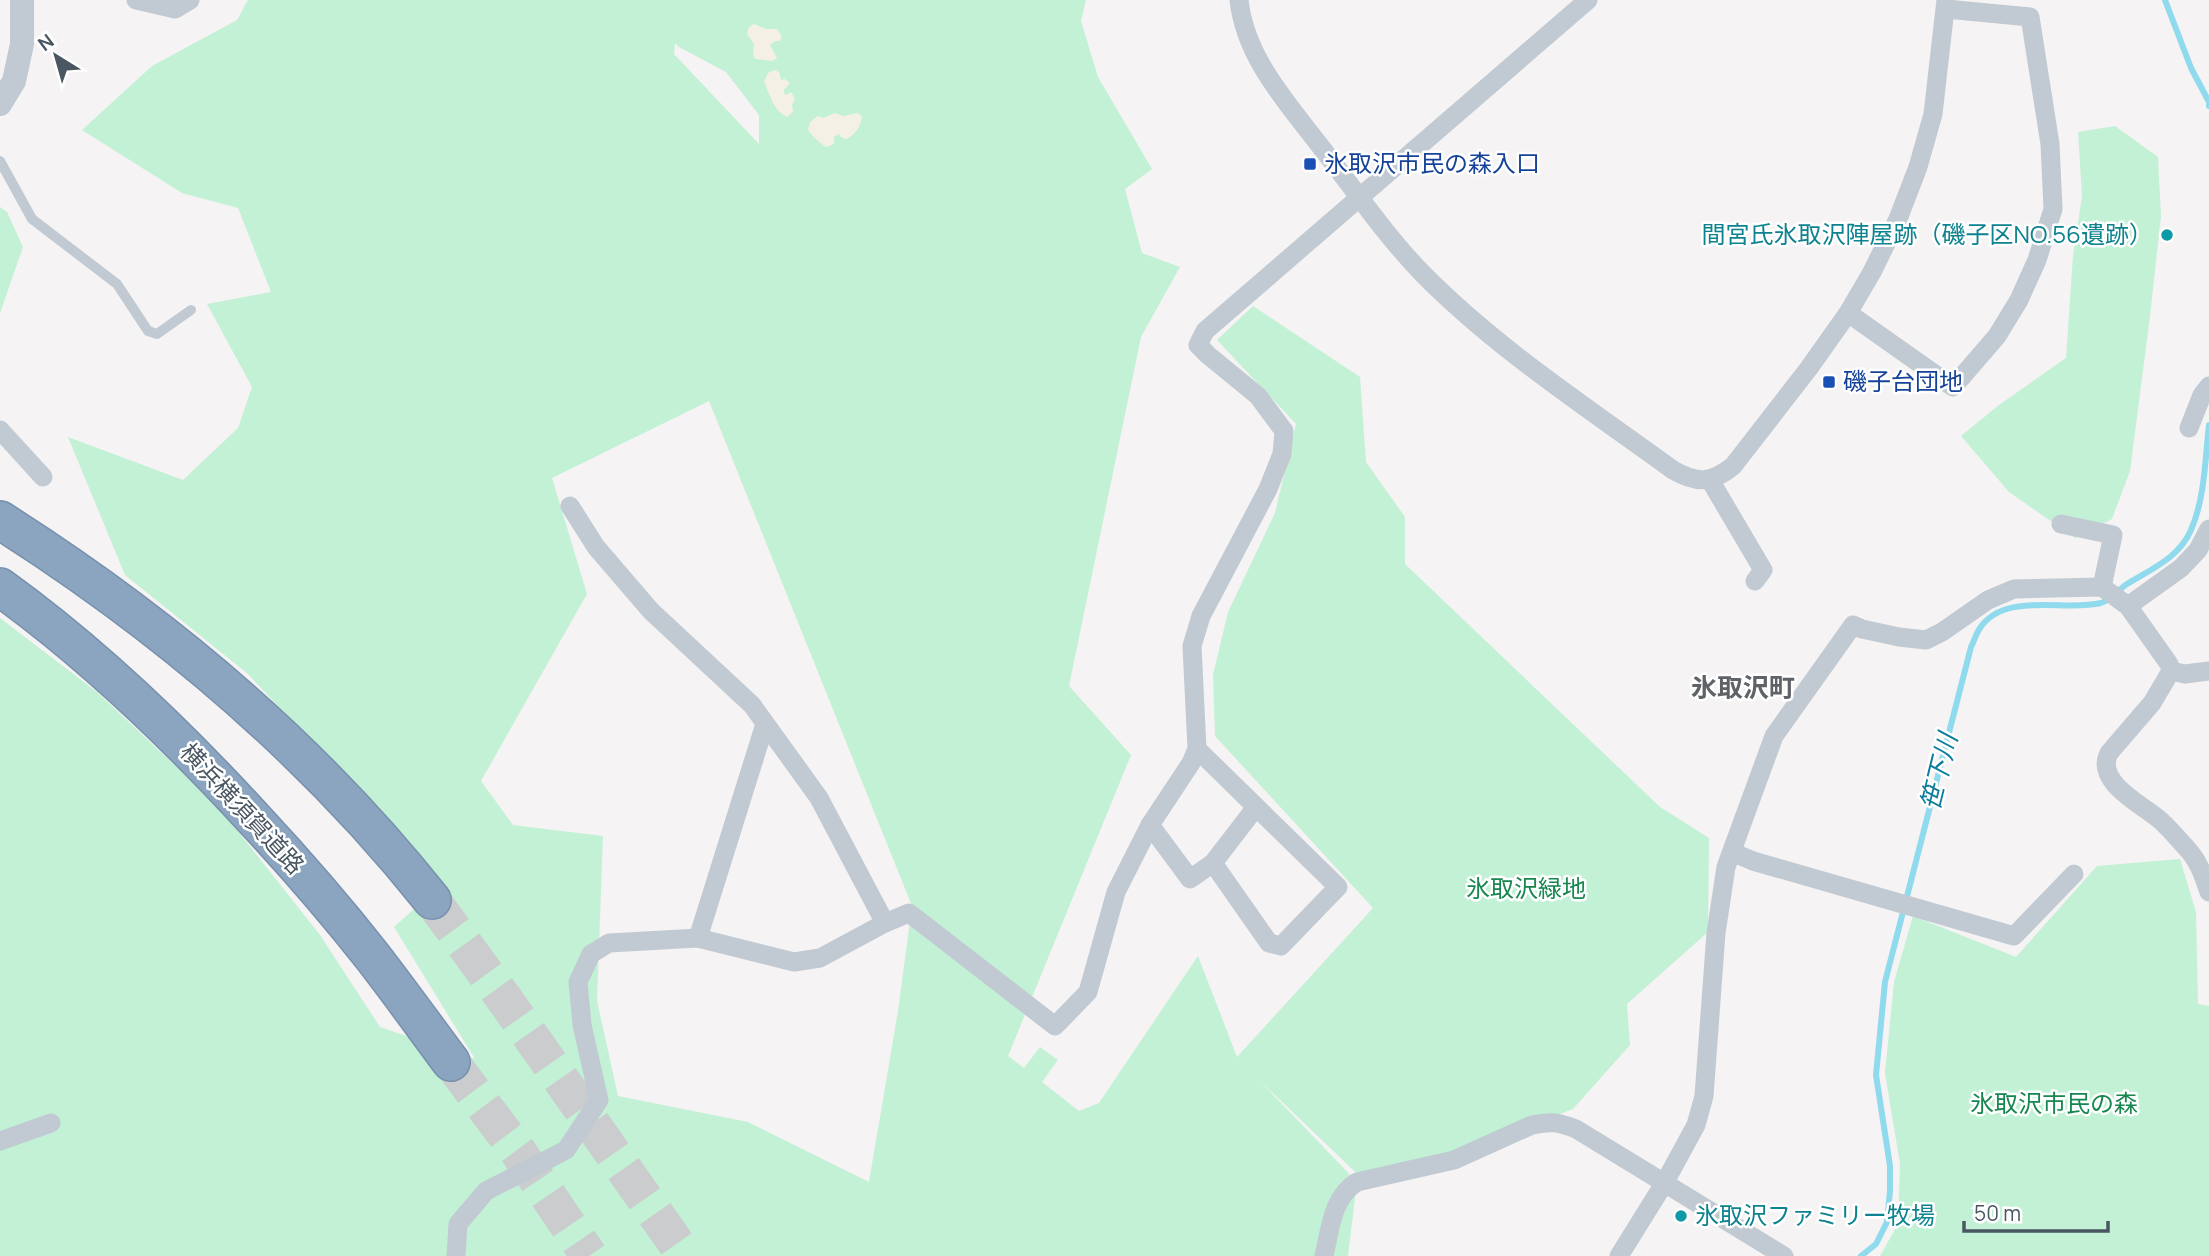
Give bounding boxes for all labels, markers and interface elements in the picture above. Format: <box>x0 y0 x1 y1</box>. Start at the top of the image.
north arrow <box>21 21 91 91</box>
text: N <box>32 28 59 57</box>
place label: 氷取沢市民の森入口 <box>1324 146 1540 179</box>
marker: 氷取沢市民の森入口 <box>1302 156 1318 172</box>
place label: 間宮氏氷取沢陣屋跡（磯子区NO.56遺跡） <box>1702 217 2153 250</box>
marker: 間宮氏氷取沢陣屋跡（磯子区NO.56遺跡） <box>2159 227 2175 243</box>
place label: 磯子台団地 <box>1843 364 1963 397</box>
marker: 磯子台団地 <box>1821 374 1837 390</box>
district label: 氷取沢町 <box>1691 669 1795 705</box>
water label: 笹下川 <box>1911 727 1966 814</box>
street label: 横浜横須賀道路 <box>174 735 312 881</box>
park label: 氷取沢緑地 <box>1466 871 1586 904</box>
park label: 氷取沢市民の森 <box>1970 1086 2138 1119</box>
scale bar <box>1964 1190 2108 1234</box>
place label: 氷取沢ファミリー牧場 <box>1695 1198 1935 1231</box>
text: 50 m <box>1974 1199 2021 1227</box>
marker: 氷取沢ファミリー牧場 <box>1673 1208 1689 1224</box>

